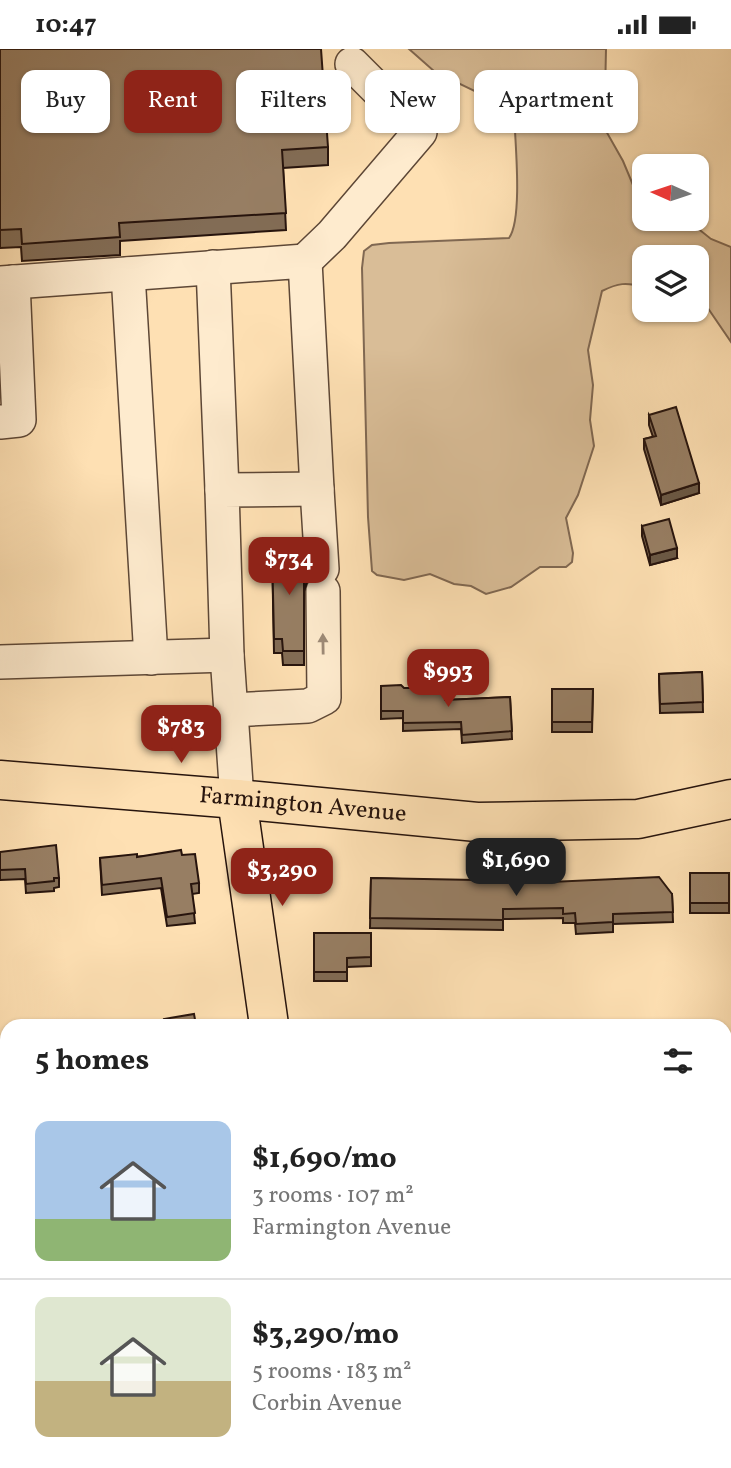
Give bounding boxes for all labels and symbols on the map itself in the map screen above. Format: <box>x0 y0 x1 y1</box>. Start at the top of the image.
north arrow <box>632 154 709 231</box>
pin: $734 <box>248 538 330 597</box>
one-way arrow <box>317 633 329 655</box>
pin: $993 <box>407 649 489 709</box>
pin: $783 <box>140 705 222 765</box>
street label: Farmington Avenue <box>198 779 408 832</box>
pin: $1,690 <box>459 839 573 898</box>
pin: $3,290 <box>225 849 339 908</box>

